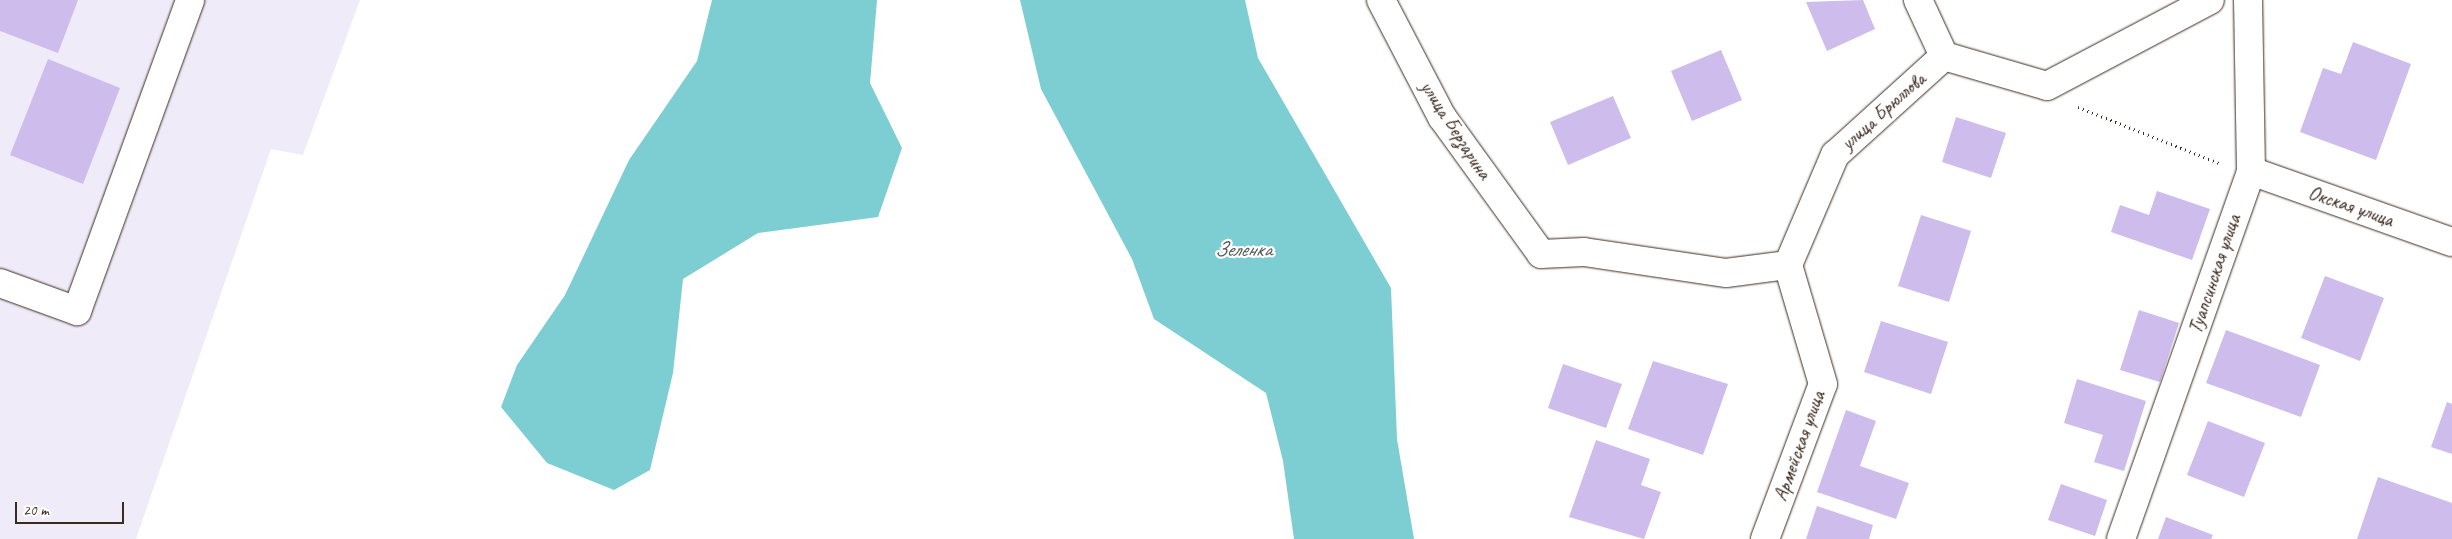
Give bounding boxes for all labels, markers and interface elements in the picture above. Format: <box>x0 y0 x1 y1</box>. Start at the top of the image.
street label: улица Брюллова <box>1836 67 1930 155</box>
street label: улица Берзарина <box>1415 76 1497 184</box>
street label: Окская улица <box>2305 180 2397 232</box>
street label: Туапсинская улица <box>2182 211 2246 337</box>
water label: Зеленка <box>1214 236 1272 262</box>
street label: Армейская улица <box>1768 387 1830 505</box>
scale bar <box>18 492 126 524</box>
text: 20 m <box>23 501 49 520</box>

